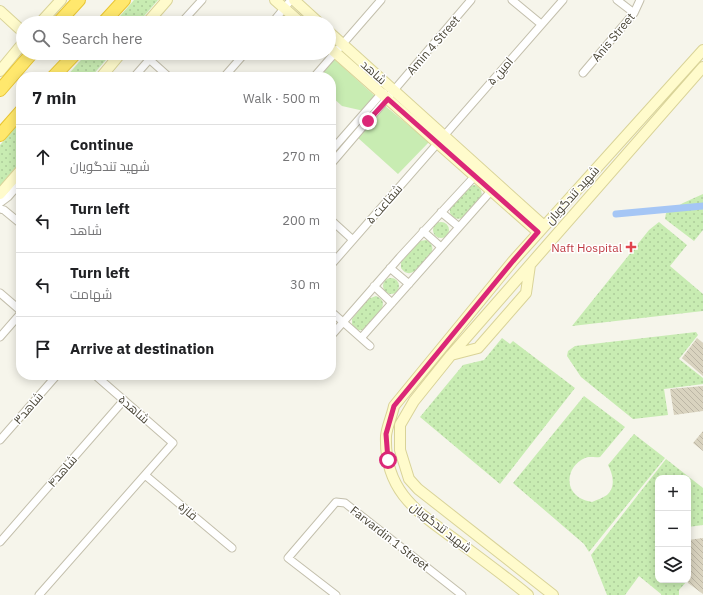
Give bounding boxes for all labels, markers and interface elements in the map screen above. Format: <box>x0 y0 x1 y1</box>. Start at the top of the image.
street label: Anis Street <box>588 10 638 64</box>
street label: Amin 4 Street <box>403 12 463 78</box>
search box <box>16 16 336 60</box>
icon: search <box>30 27 52 49</box>
text: Search here <box>62 29 142 48</box>
street label: امین ۵ <box>484 54 516 88</box>
street label: شاهد <box>358 57 390 87</box>
text: 7 min <box>32 87 76 109</box>
text: Walk · 500 m <box>243 90 320 107</box>
route end <box>359 112 377 130</box>
text: Continue <box>70 135 134 154</box>
icon: ahead <box>32 146 54 168</box>
text: 270 m <box>282 148 320 165</box>
text: شهید تندگویان <box>70 158 150 175</box>
street label: شهید تندگویان <box>542 163 602 227</box>
street label: شفاعت ۵ <box>363 181 405 227</box>
text: Turn left <box>70 199 130 218</box>
icon: left <box>32 210 54 232</box>
text: 200 m <box>282 212 320 229</box>
text: شاهد <box>70 222 102 239</box>
place label: Naft Hospital <box>551 240 622 255</box>
marker: Naft Hospital <box>625 241 637 253</box>
text: Turn left <box>70 263 130 282</box>
icon: left <box>32 274 54 296</box>
text: 30 m <box>290 276 320 293</box>
text: شهامت <box>70 286 112 303</box>
icon: arrive <box>32 338 54 360</box>
text: Arrive at destination <box>70 339 214 358</box>
street label: شاهد۳ <box>10 389 46 427</box>
street label: شاهد۵ <box>115 392 153 427</box>
route start <box>379 451 397 469</box>
street label: شاهد۴ <box>44 452 80 490</box>
map controls <box>655 475 691 583</box>
button: + <box>655 475 691 511</box>
street label: شهید تندگویان <box>407 498 475 556</box>
street label: فاز۵ <box>175 499 201 523</box>
street label: Farvardin 1 Street <box>347 502 433 574</box>
button: − <box>655 511 691 547</box>
button: layers <box>655 547 691 583</box>

